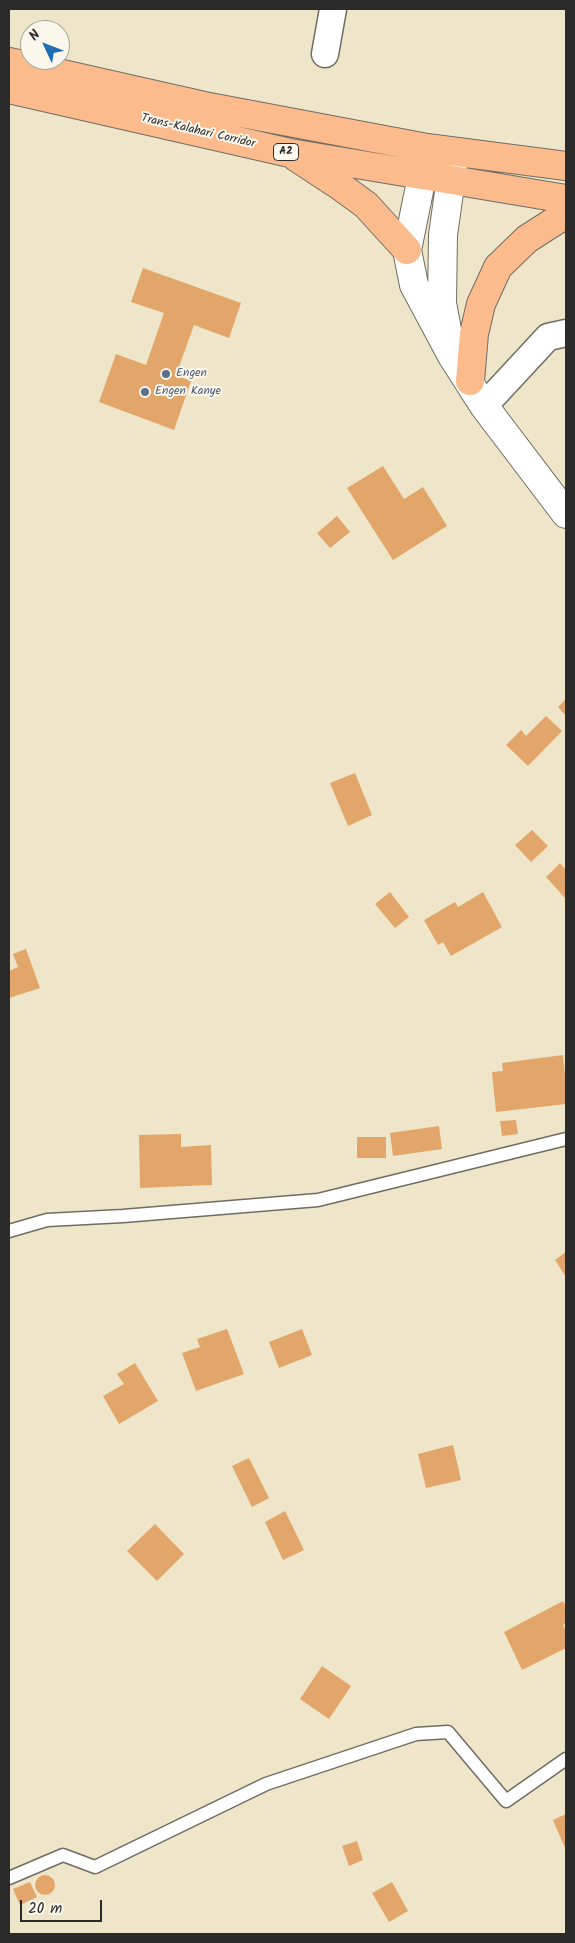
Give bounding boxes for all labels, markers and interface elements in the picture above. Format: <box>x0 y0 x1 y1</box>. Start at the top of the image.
north arrow <box>20 20 70 70</box>
text: N <box>24 25 46 46</box>
street label: Trans-Kalahari Corridor <box>139 112 257 152</box>
road number: A2 <box>274 144 298 160</box>
place label: Engen <box>176 367 207 381</box>
marker: Engen <box>160 368 172 380</box>
place label: Engen Kanye <box>155 385 221 399</box>
marker: Engen Kanye <box>139 386 151 398</box>
scale bar <box>22 1890 105 1922</box>
text: 20 m <box>28 1897 62 1921</box>

